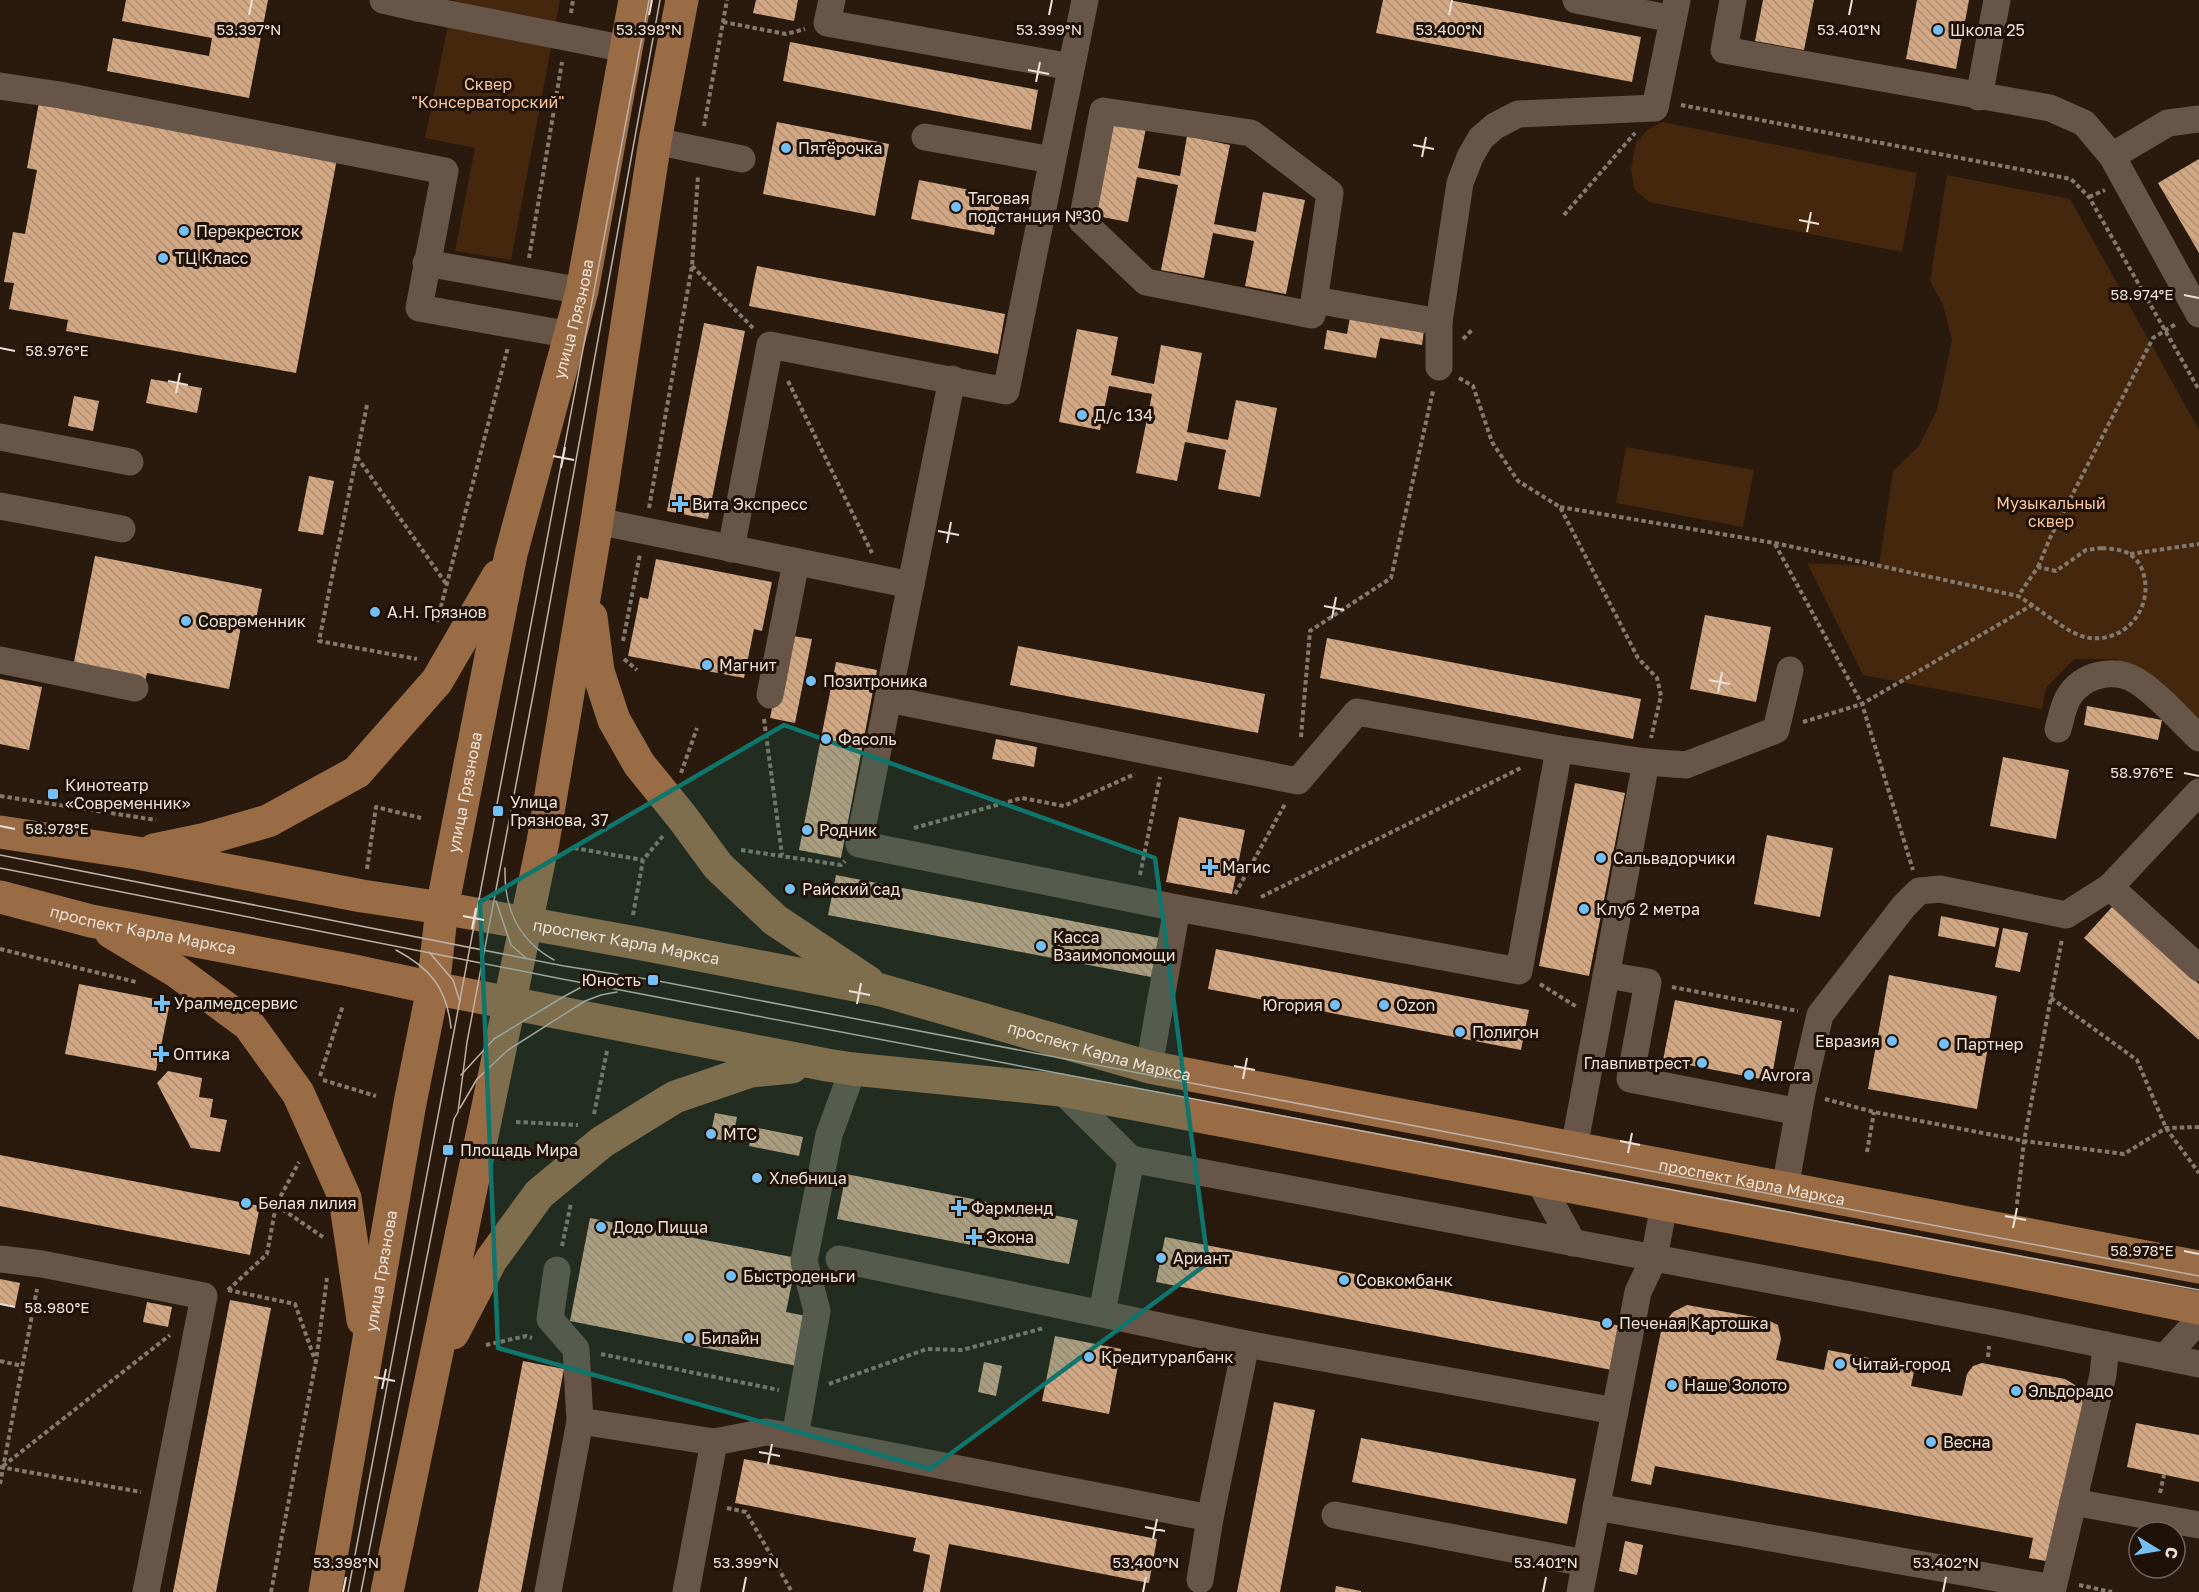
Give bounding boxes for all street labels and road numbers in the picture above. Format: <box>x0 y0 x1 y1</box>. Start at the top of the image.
street label: улица Грязнова <box>549 257 598 381</box>
street label: улица Грязнова <box>443 730 486 855</box>
street label: проспект Карла Маркса <box>48 901 238 958</box>
street label: проспект Карла Маркса <box>532 915 721 969</box>
street label: проспект Карла Маркса <box>1005 1017 1193 1085</box>
street label: проспект Карла Маркса <box>1657 1154 1847 1209</box>
street label: улица Грязнова <box>360 1209 401 1333</box>

